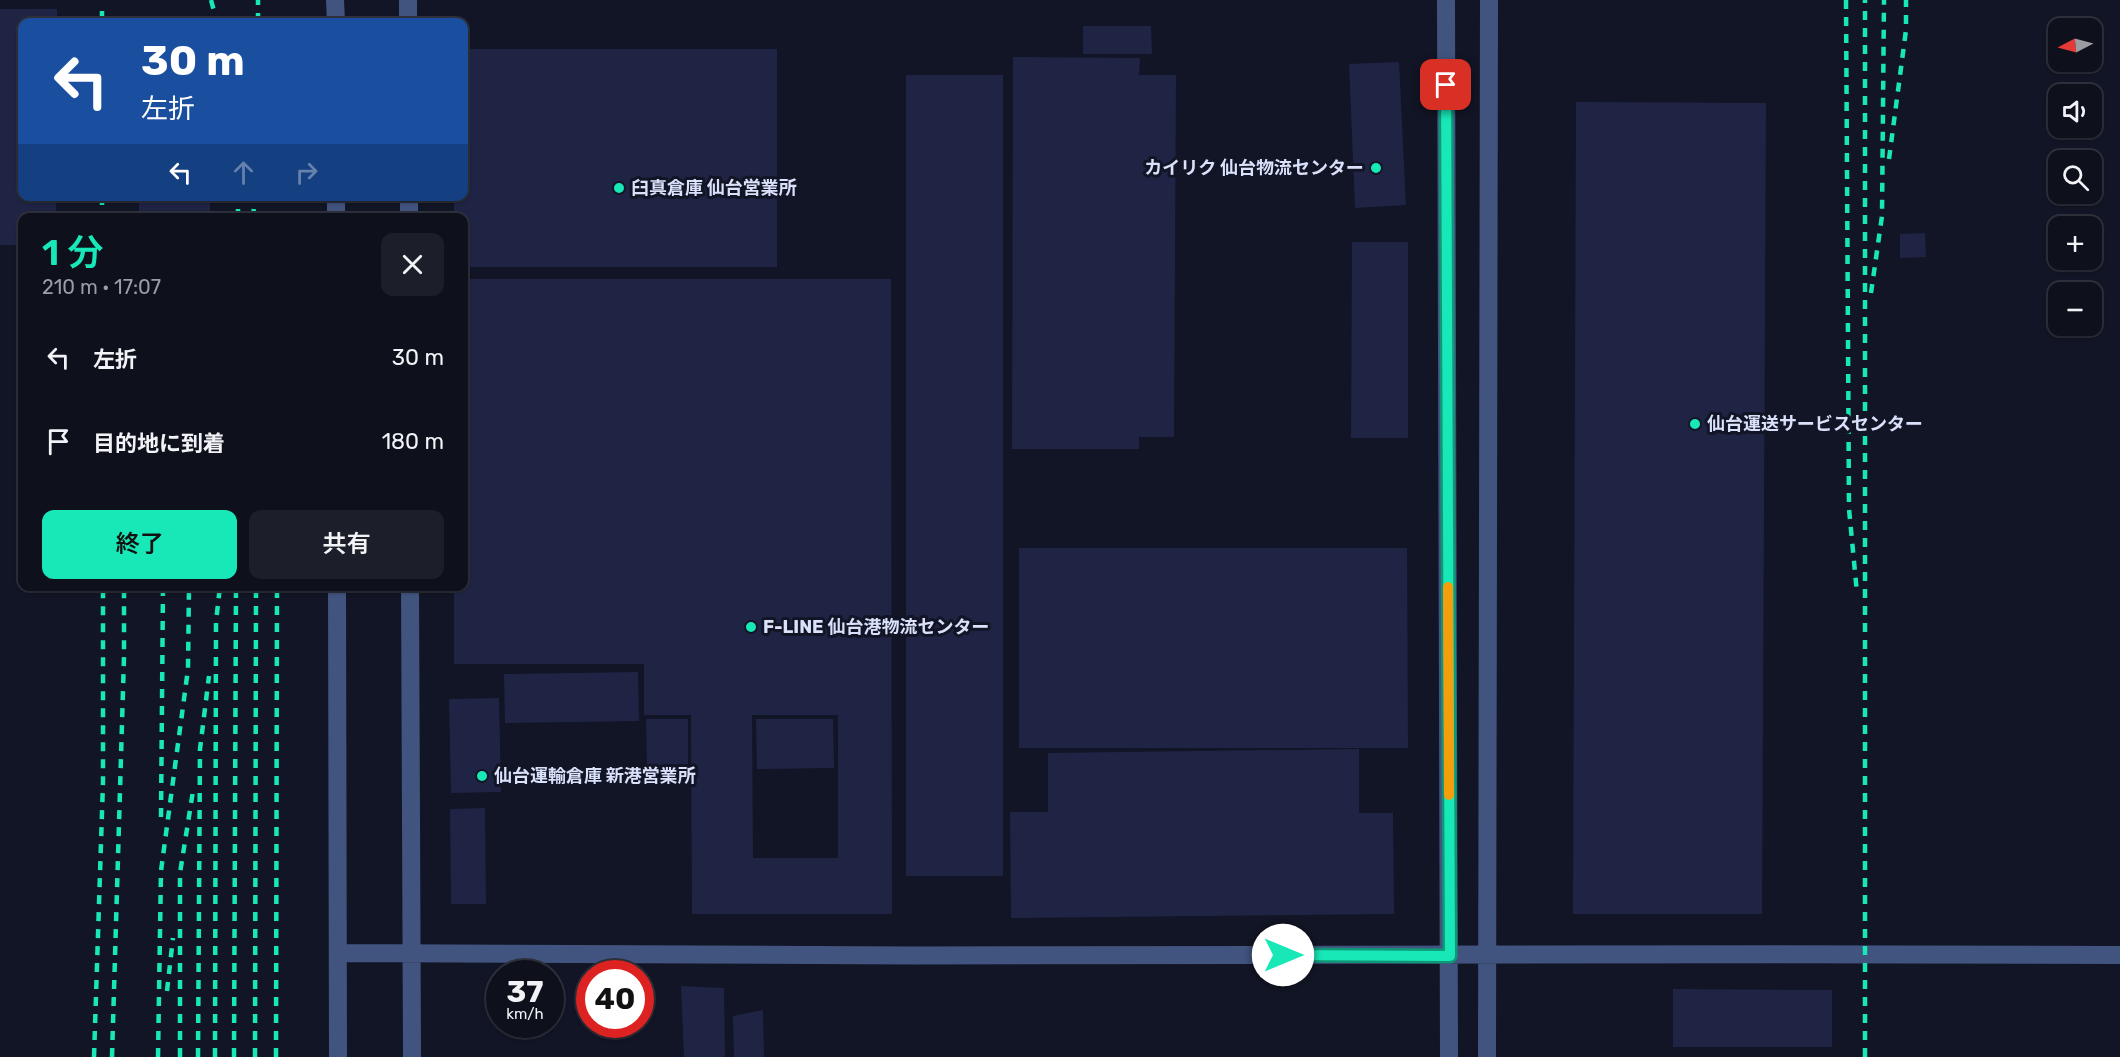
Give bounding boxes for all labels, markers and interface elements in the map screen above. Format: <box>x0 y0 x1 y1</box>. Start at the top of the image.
north arrow <box>2048 18 2102 72</box>
map controls <box>2048 18 2102 336</box>
text: 30 m <box>141 36 245 86</box>
icon: left <box>42 42 120 120</box>
pin <box>1420 59 1471 110</box>
icon: arrive <box>1429 68 1462 101</box>
button: sound <box>2048 84 2102 138</box>
text: 左折 <box>141 93 195 125</box>
button: search <box>2048 150 2102 204</box>
icon: left <box>164 156 197 189</box>
icon: ahead <box>227 156 260 189</box>
icon: right <box>290 156 323 189</box>
place label: カイリク 仙台物流センター <box>1144 157 1364 179</box>
marker: カイリク 仙台物流センター <box>1369 161 1383 175</box>
place label: 臼真倉庫 仙台営業所 <box>631 177 797 199</box>
marker: 臼真倉庫 仙台営業所 <box>612 181 626 195</box>
button: + <box>2048 216 2102 270</box>
text: 1 分 <box>42 231 103 274</box>
button: close <box>381 233 444 296</box>
text: 210 m · 17:07 <box>42 275 161 299</box>
button: − <box>2048 282 2102 336</box>
icon: left <box>42 341 75 374</box>
text: 30 m <box>392 344 444 371</box>
text: 左折 <box>93 346 137 373</box>
place label: 仙台運送サービスセンター <box>1707 413 1923 435</box>
marker: 仙台運送サービスセンター <box>1688 417 1702 431</box>
icon: arrive <box>42 425 75 458</box>
text: 180 m <box>382 428 444 455</box>
text: 目的地に到着 <box>93 430 225 457</box>
button: 終了 <box>42 510 237 579</box>
button: 共有 <box>249 510 444 579</box>
place label: F-LINE 仙台港物流センター <box>763 616 989 638</box>
marker: F-LINE 仙台港物流センター <box>744 620 758 634</box>
place label: 仙台運輸倉庫 新港営業所 <box>494 765 696 787</box>
marker: 仙台運輸倉庫 新港営業所 <box>475 769 489 783</box>
position arrow <box>1251 923 1315 987</box>
speed limit sign: 40 <box>576 960 654 1038</box>
text: 37 <box>507 974 543 1010</box>
text: km/h <box>506 1005 544 1023</box>

